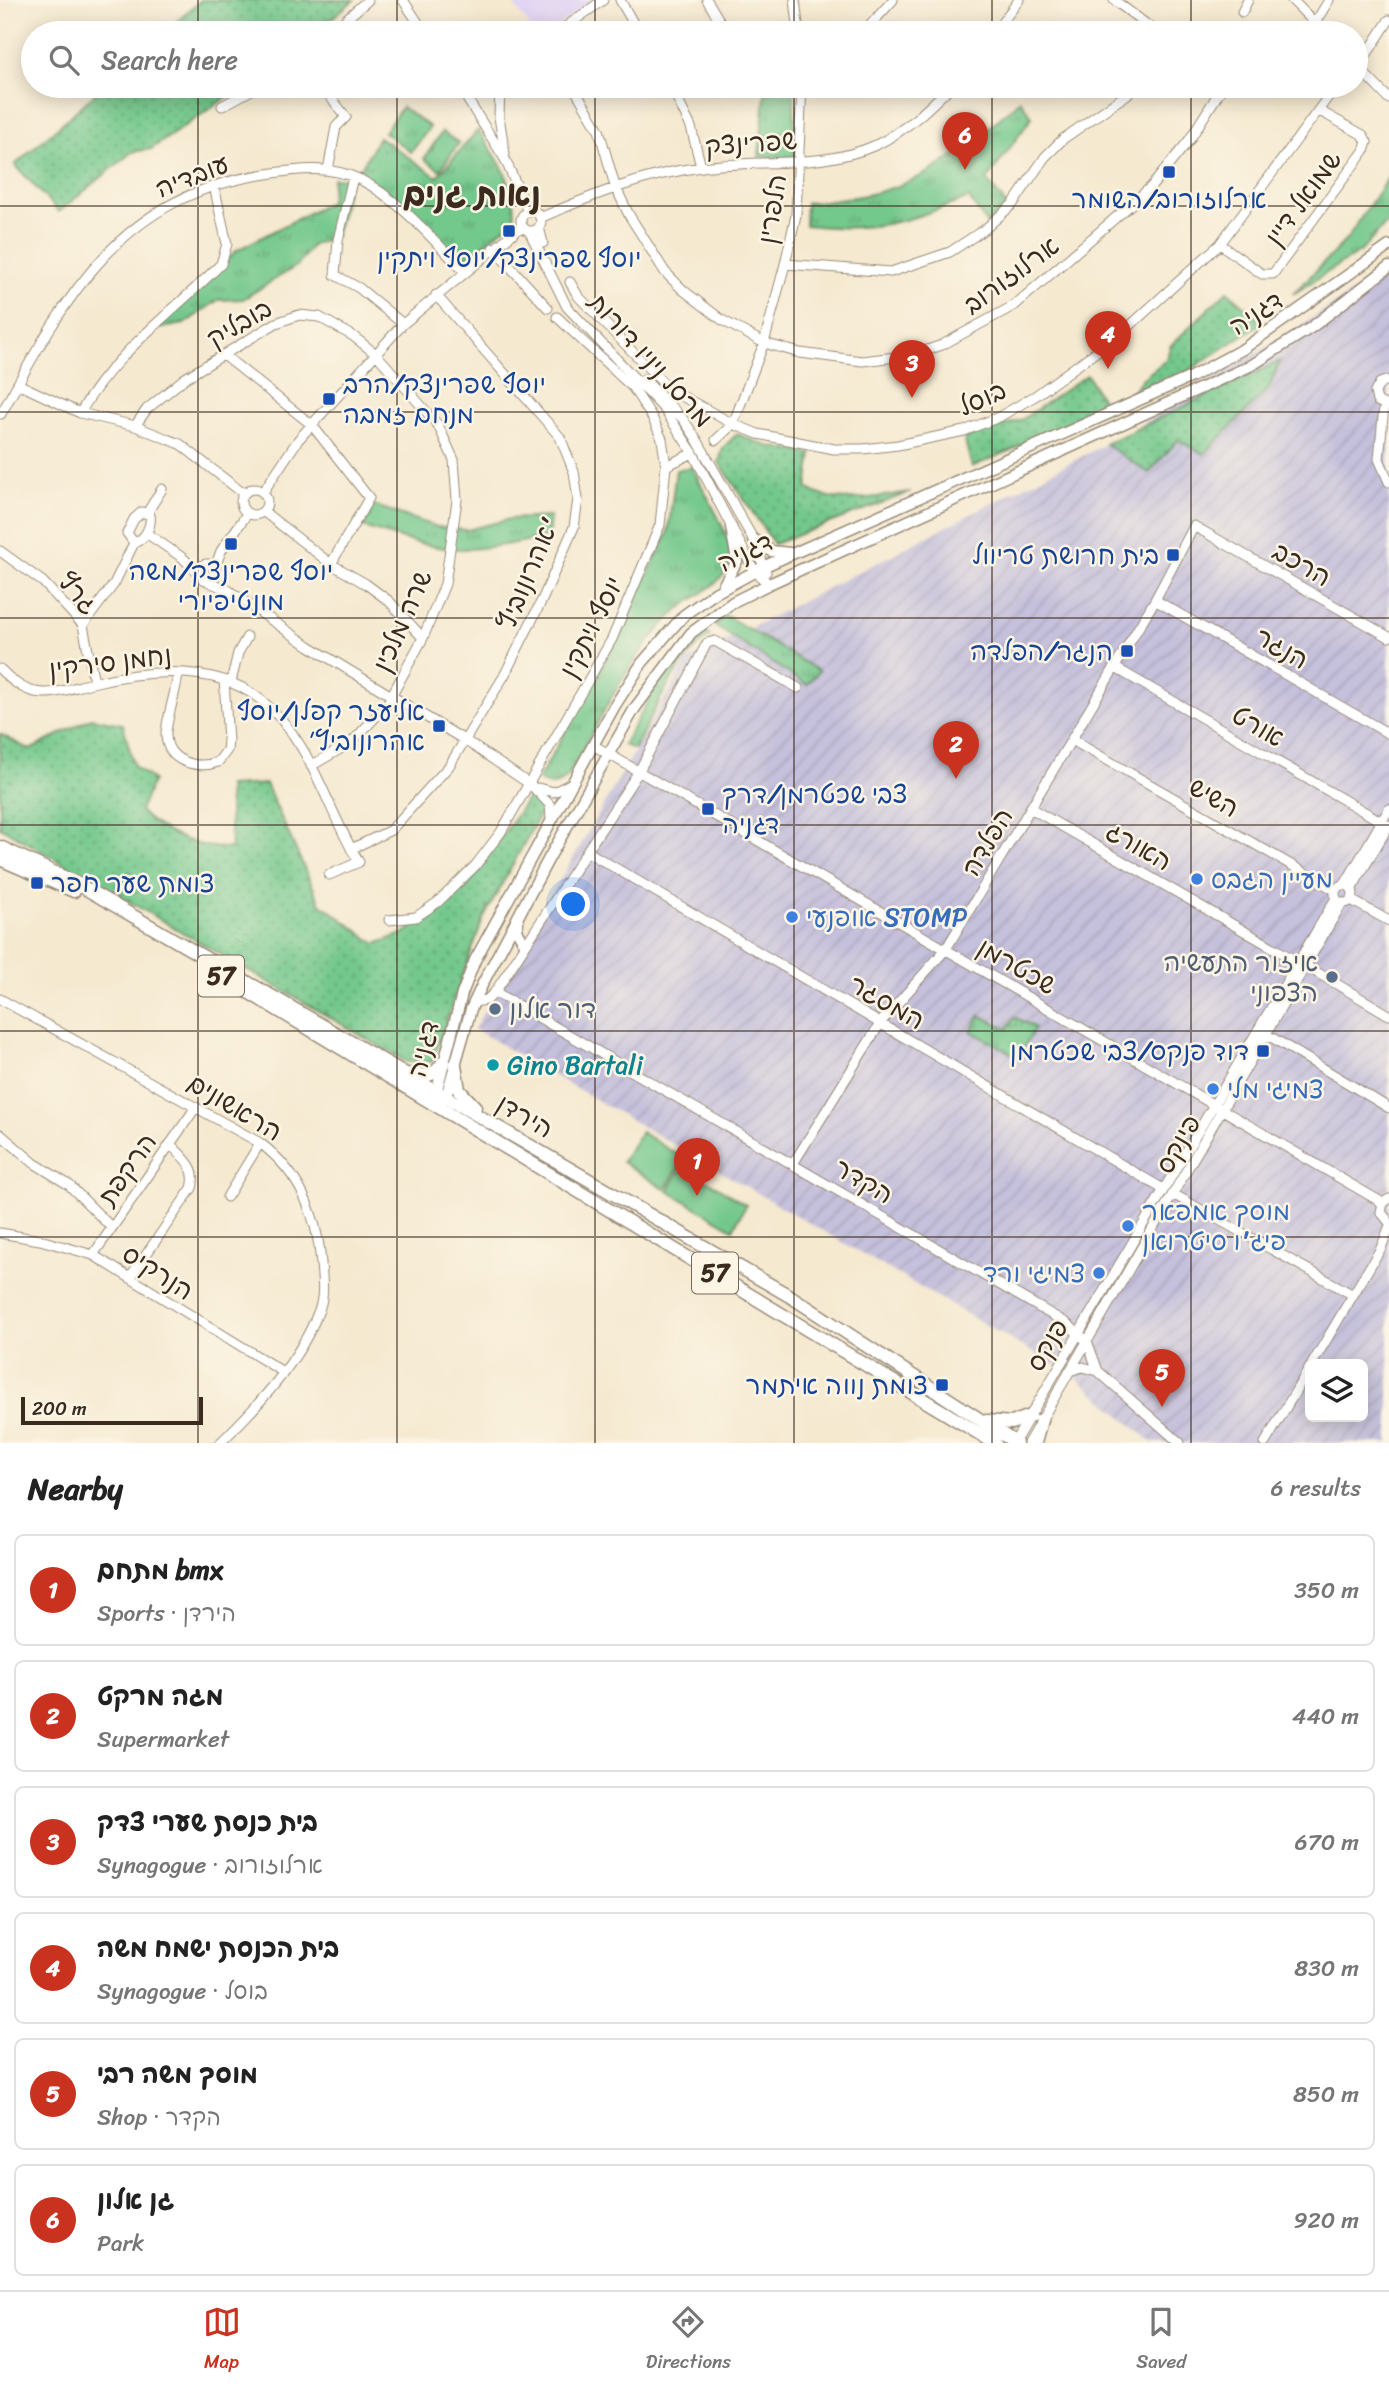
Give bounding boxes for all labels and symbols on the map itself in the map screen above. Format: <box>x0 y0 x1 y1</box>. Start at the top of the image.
pin: 6 <box>942 112 988 170</box>
street label: שפרינצק <box>703 117 799 169</box>
street label: שמואל דיין <box>1252 140 1354 256</box>
street label: עובדיה <box>148 141 236 211</box>
marker: ארלוזורוב/השומר <box>1161 164 1177 180</box>
district label: נאות גנים <box>403 166 541 224</box>
street label: הלפרין <box>744 171 800 247</box>
place label: ארלוזורוב/השומר <box>1071 176 1267 222</box>
marker: יוסף שפרינצק/יוסף ויתקין <box>501 223 517 239</box>
street label: ארלוזורוב <box>953 224 1069 326</box>
place label: יוסף שפרינצק/יוסף ויתקין <box>377 235 641 281</box>
street label: דגניה <box>1219 278 1293 348</box>
street label: מרסל ניניו דורות <box>576 280 725 438</box>
street label: בובליק <box>197 285 281 361</box>
pin: 4 <box>1085 311 1131 369</box>
pin: 3 <box>889 340 935 398</box>
place label: יוסף שפרינצק/הרב מנחם זמבה <box>343 361 546 437</box>
street label: בוסל <box>950 367 1014 429</box>
marker: יוסף שפרינצק/הרב מנחם זמבה <box>321 391 337 407</box>
street label: אהרונוביץ' <box>483 509 573 637</box>
street label: דגניה <box>709 519 781 585</box>
street label: הרכב <box>1264 529 1340 599</box>
place label: בית חרושת טריוול <box>972 532 1159 578</box>
marker: יוסף שפרינצק/משה מונטיפיורי <box>223 536 239 552</box>
marker: בית חרושת טריוול <box>1165 547 1181 563</box>
place label: יוסף שפרינצק/משה מונטיפיורי <box>129 548 333 624</box>
street label: גרץ <box>46 561 110 625</box>
street label: שרה מלכין <box>359 562 445 680</box>
street label: יוסף ויתקין <box>546 568 636 686</box>
street label: הנגר <box>1246 614 1318 682</box>
place label: הנגר/הפלדה <box>970 628 1113 674</box>
street label: נחמן סירקין <box>46 632 174 692</box>
marker: הנגר/הפלדה <box>1119 643 1135 659</box>
place label: אליעזר קפלן/יוסף אהרונוביץ׳ <box>237 688 425 764</box>
street label: אורט <box>1223 692 1293 760</box>
marker: אליעזר קפלן/יוסף אהרונוביץ׳ <box>431 718 447 734</box>
pin: 2 <box>933 721 979 779</box>
street label: השיש <box>1180 764 1248 830</box>
place label: צבי שכטרמן/דרך דגניה <box>722 771 908 847</box>
street label: הפלדה <box>948 798 1026 886</box>
marker: צבי שכטרמן/דרך דגניה <box>700 801 716 817</box>
street label: האורג <box>1097 808 1181 884</box>
place label: מעיין הגבס <box>1211 856 1333 902</box>
place label: צומת שער חפר <box>51 860 215 906</box>
marker: מעיין הגבס <box>1189 871 1205 887</box>
marker: צומת שער חפר <box>29 875 45 891</box>
your location <box>556 887 590 921</box>
place label: אופנעי STOMP <box>806 894 967 940</box>
marker: אופנעי STOMP <box>784 909 800 925</box>
street label: שכטרמן <box>969 925 1066 1007</box>
place label: איזור התעשיה הצפוני <box>1163 939 1318 1015</box>
road number: 57 <box>198 956 244 996</box>
street label: המסגר <box>840 962 934 1042</box>
marker: איזור התעשיה הצפוני <box>1324 969 1340 985</box>
place label: דור אלון <box>509 986 596 1032</box>
marker: דור אלון <box>487 1001 503 1017</box>
street label: דגניה <box>394 1016 452 1082</box>
place label: דוד פנקס/צבי שכטרמן <box>1010 1028 1249 1074</box>
place label: Gino Bartali <box>507 1042 644 1088</box>
marker: דוד פנקס/צבי שכטרמן <box>1255 1043 1271 1059</box>
marker: Gino Bartali <box>485 1057 501 1073</box>
street label: הראשונים <box>178 1060 292 1154</box>
place label: צמיגי מלי <box>1227 1066 1324 1112</box>
street label: הירדן <box>487 1081 563 1151</box>
marker: צמיגי מלי <box>1205 1081 1221 1097</box>
street label: פינקס <box>1142 1105 1214 1183</box>
street label: הרקפת <box>84 1123 169 1217</box>
pin: 1 <box>674 1138 720 1196</box>
street label: הקדר <box>825 1145 903 1217</box>
place label: מוסך אמפאר פיג'ו סיטרואן <box>1142 1188 1290 1264</box>
marker: מוסך אמפאר פיג'ו סיטרואן <box>1120 1218 1136 1234</box>
street label: הנרקיס <box>113 1231 203 1313</box>
place label: צמיגי ורד <box>983 1250 1085 1296</box>
road number: 57 <box>692 1252 738 1294</box>
marker: צמיגי ורד <box>1091 1265 1107 1281</box>
street label: פנקס <box>1013 1309 1081 1381</box>
pin: 5 <box>1139 1349 1185 1407</box>
place label: צומת נווה איתמר <box>745 1362 928 1408</box>
marker: צומת נווה איתמר <box>934 1377 950 1393</box>
scale bar <box>21 1394 203 1426</box>

